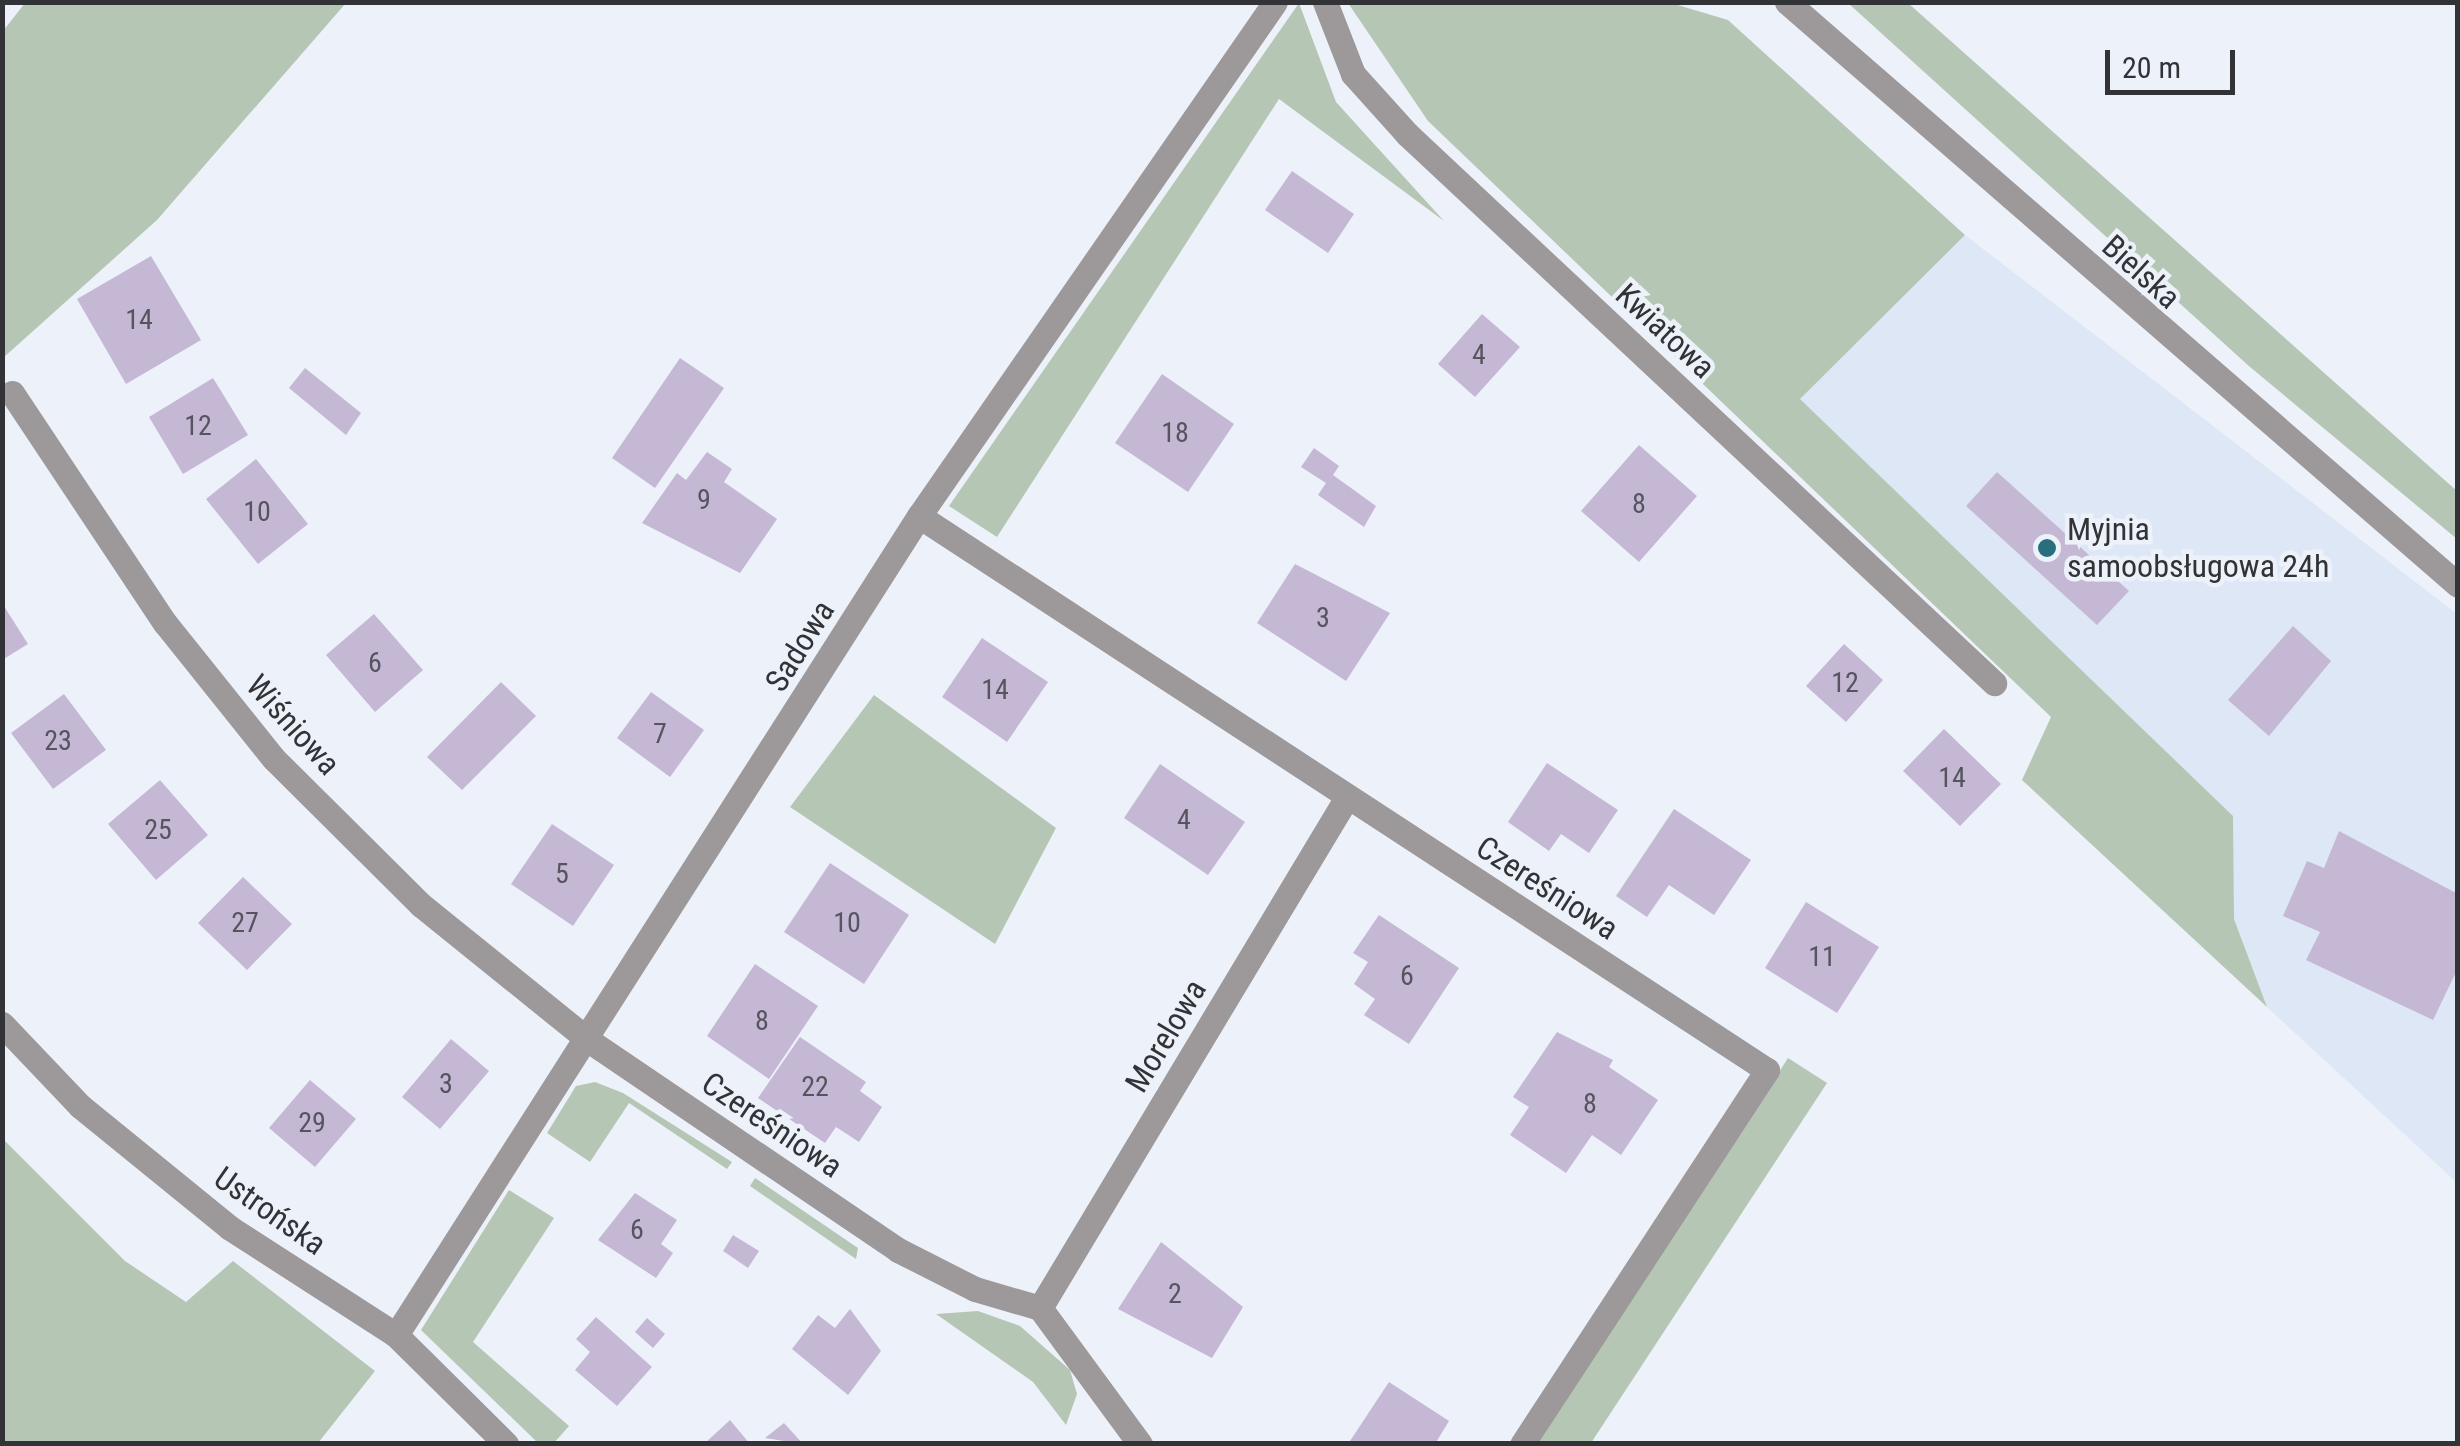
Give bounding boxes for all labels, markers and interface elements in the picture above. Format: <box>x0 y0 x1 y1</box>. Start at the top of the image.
scale bar <box>2110 30 2240 92</box>
text: 20 m <box>2122 50 2181 85</box>
street label: Bielska <box>2094 227 2188 317</box>
street label: Kwiatowa <box>1608 276 1722 386</box>
house number: 14 <box>125 303 153 337</box>
house number: 4 <box>1472 338 1486 372</box>
house number: 12 <box>184 409 212 443</box>
house number: 18 <box>1161 416 1189 450</box>
house number: 9 <box>697 483 711 517</box>
house number: 8 <box>1632 487 1646 521</box>
house number: 10 <box>243 495 271 529</box>
place label: Myjnia samoobsługowa 24h <box>2067 511 2329 586</box>
marker: Myjnia samoobsługowa 24h <box>2036 537 2058 559</box>
street label: Sadowa <box>757 593 843 699</box>
house number: 3 <box>1316 601 1330 635</box>
house number: 6 <box>368 646 382 680</box>
house number: 12 <box>1831 666 1859 700</box>
street label: Wiśniowa <box>238 667 348 783</box>
house number: 14 <box>981 673 1009 707</box>
house number: 7 <box>653 717 667 751</box>
house number: 23 <box>44 724 72 758</box>
house number: 14 <box>1938 761 1966 795</box>
house number: 4 <box>1177 803 1191 837</box>
house number: 25 <box>144 813 172 847</box>
street label: Czereśniowa <box>1469 828 1625 948</box>
house number: 5 <box>555 857 569 891</box>
house number: 27 <box>231 906 259 940</box>
house number: 10 <box>833 906 861 940</box>
house number: 11 <box>1808 940 1836 974</box>
house number: 6 <box>1400 959 1414 993</box>
street label: Morelowa <box>1118 973 1214 1099</box>
house number: 8 <box>755 1004 769 1038</box>
street label: Czereśniowa <box>695 1064 849 1186</box>
house number: 3 <box>439 1067 453 1101</box>
house number: 22 <box>801 1070 829 1104</box>
house number: 8 <box>1583 1087 1597 1121</box>
house number: 29 <box>298 1106 326 1140</box>
street label: Ustrońska <box>207 1159 333 1263</box>
house number: 6 <box>630 1213 644 1247</box>
house number: 2 <box>1168 1277 1182 1311</box>

